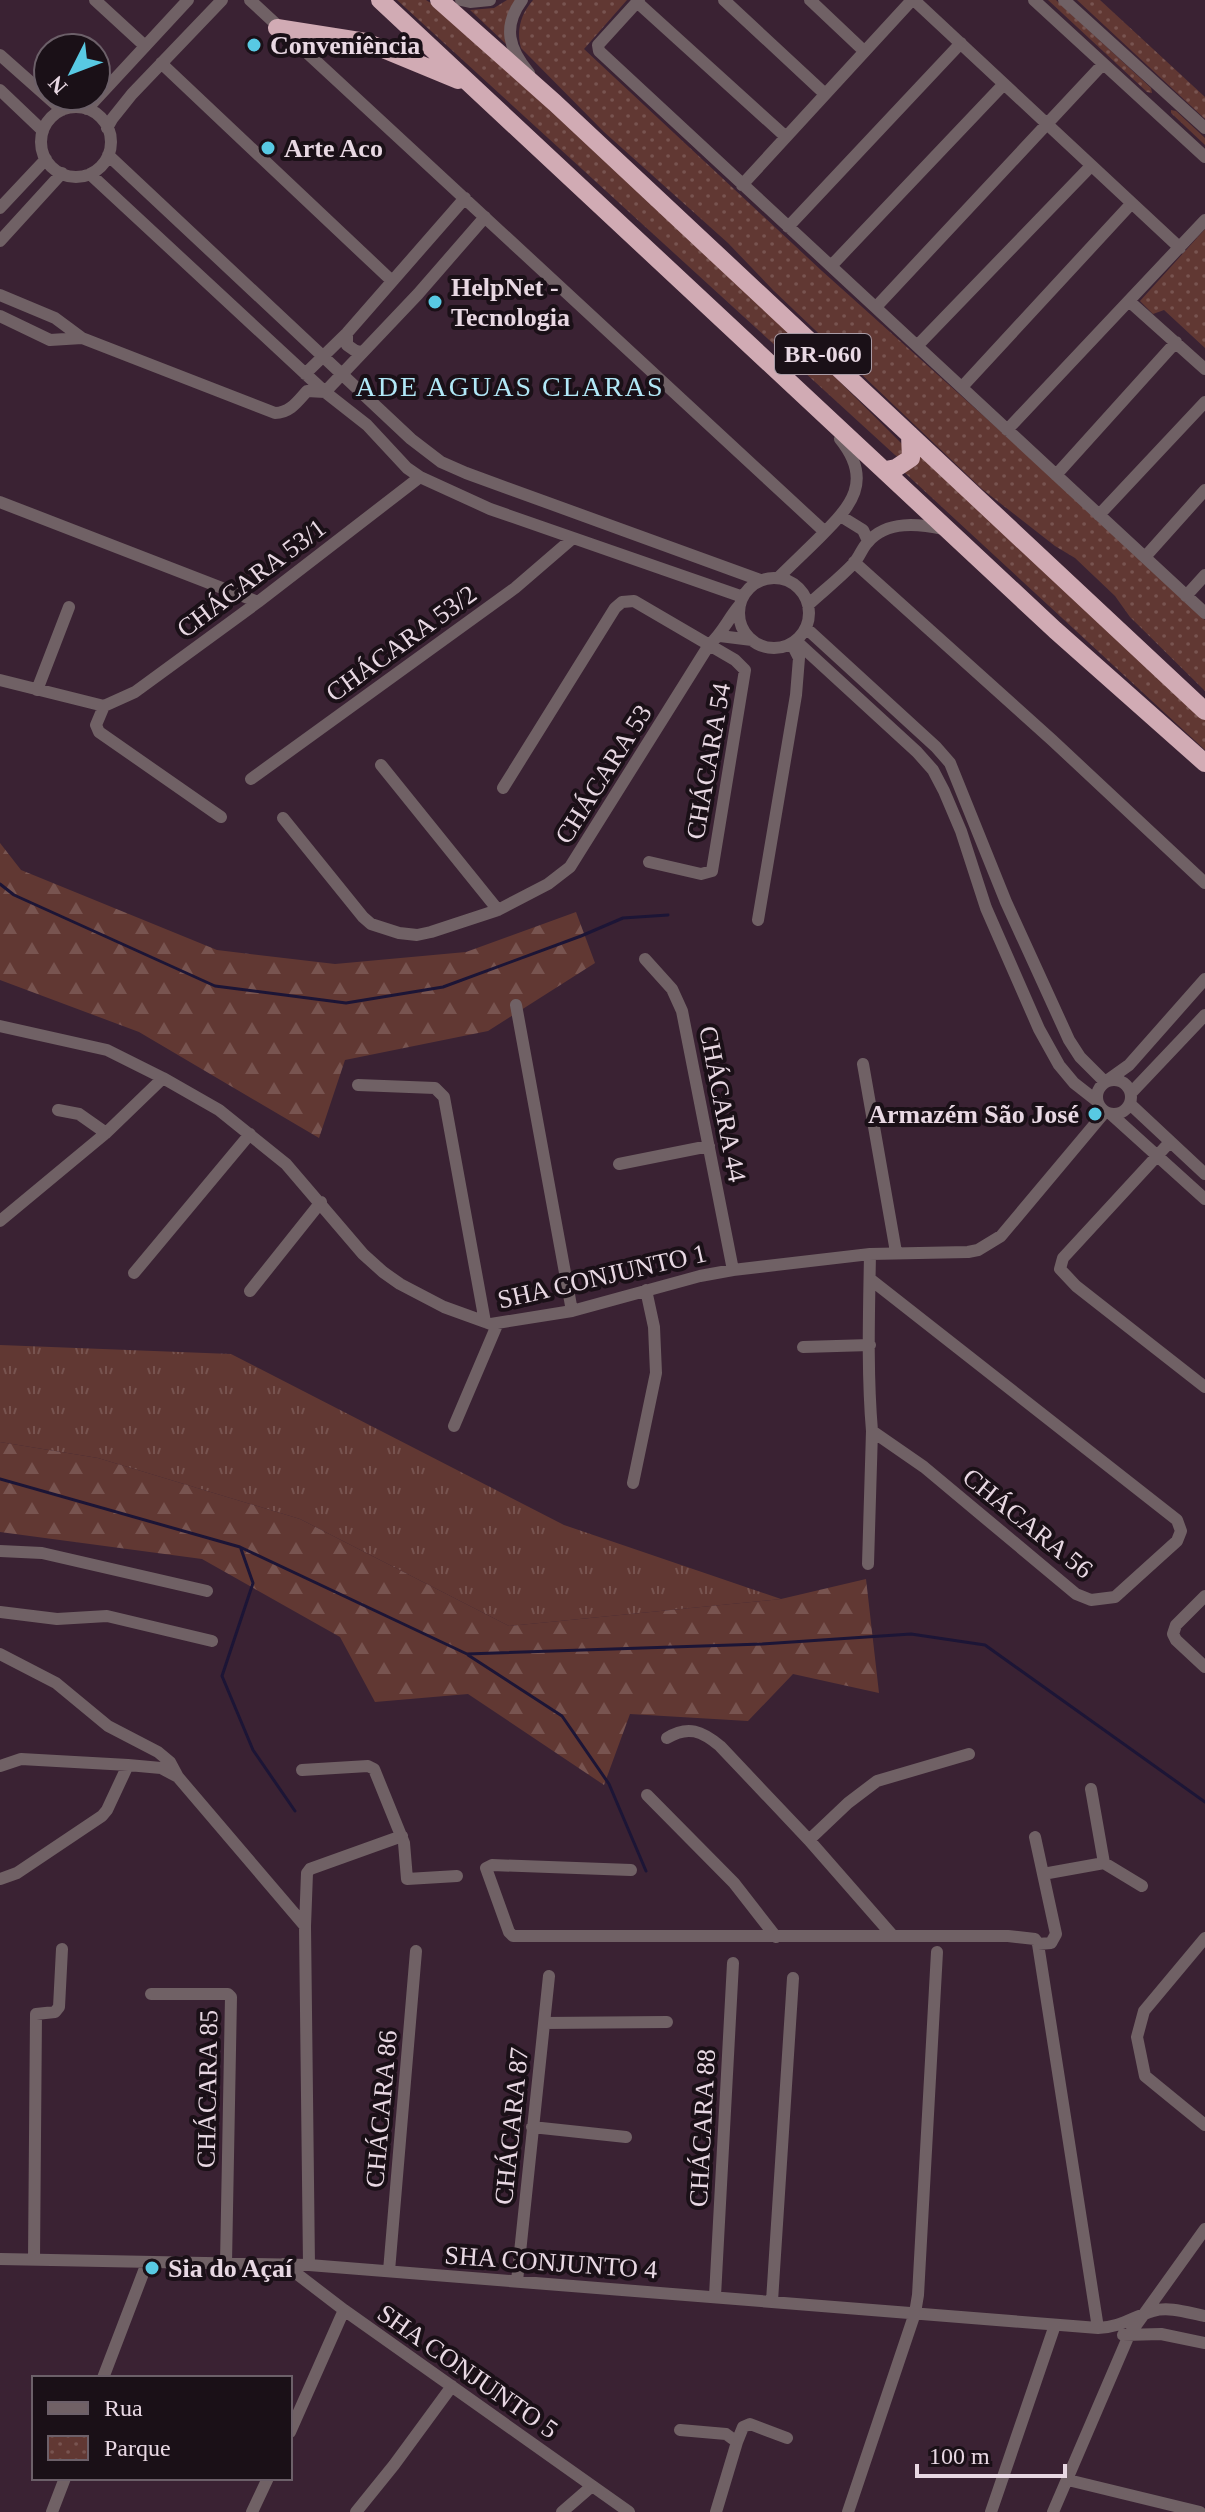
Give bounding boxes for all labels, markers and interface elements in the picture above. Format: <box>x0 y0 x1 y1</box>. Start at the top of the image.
place label: Conveniência <box>270 31 420 60</box>
north arrow <box>32 32 112 112</box>
marker: Conveniência <box>245 36 263 54</box>
text: N <box>43 71 72 99</box>
place label: Arte Aco <box>284 134 383 163</box>
marker: Arte Aco <box>259 139 277 157</box>
place label: HelpNet - Tecnologia <box>451 273 570 332</box>
marker: HelpNet - Tecnologia <box>426 293 444 311</box>
road number: BR-060 <box>775 334 871 374</box>
district label: ADE AGUAS CLARAS <box>356 371 664 402</box>
street label: CHÁCARA 53/1 <box>171 513 331 644</box>
street label: CHÁCARA 53/2 <box>321 579 482 708</box>
street label: CHÁCARA 54 <box>680 681 737 842</box>
street label: CHÁCARA 53 <box>549 699 658 849</box>
street label: CHÁCARA 44 <box>693 1024 752 1185</box>
place label: Armazém São José <box>868 1100 1079 1129</box>
marker: Armazém São José <box>1086 1105 1104 1123</box>
street label: SHA CONJUNTO 1 <box>495 1238 709 1315</box>
street label: CHÁCARA 56 <box>957 1462 1098 1584</box>
street label: CHÁCARA 85 <box>192 2010 223 2168</box>
street label: CHÁCARA 86 <box>360 2029 403 2189</box>
street label: CHÁCARA 87 <box>489 2046 534 2206</box>
street label: CHÁCARA 88 <box>684 2048 721 2208</box>
street label: SHA CONJUNTO 4 <box>444 2241 658 2284</box>
place label: Sia do Açaí <box>168 2254 293 2283</box>
marker: Sia do Açaí <box>143 2259 161 2277</box>
street label: SHA CONJUNTO 5 <box>372 2298 563 2444</box>
legend <box>32 2376 292 2480</box>
text: Rua <box>104 2395 143 2421</box>
scale bar <box>917 2428 1065 2478</box>
text: Parque <box>104 2435 171 2461</box>
text: 100 m <box>929 2443 990 2469</box>

